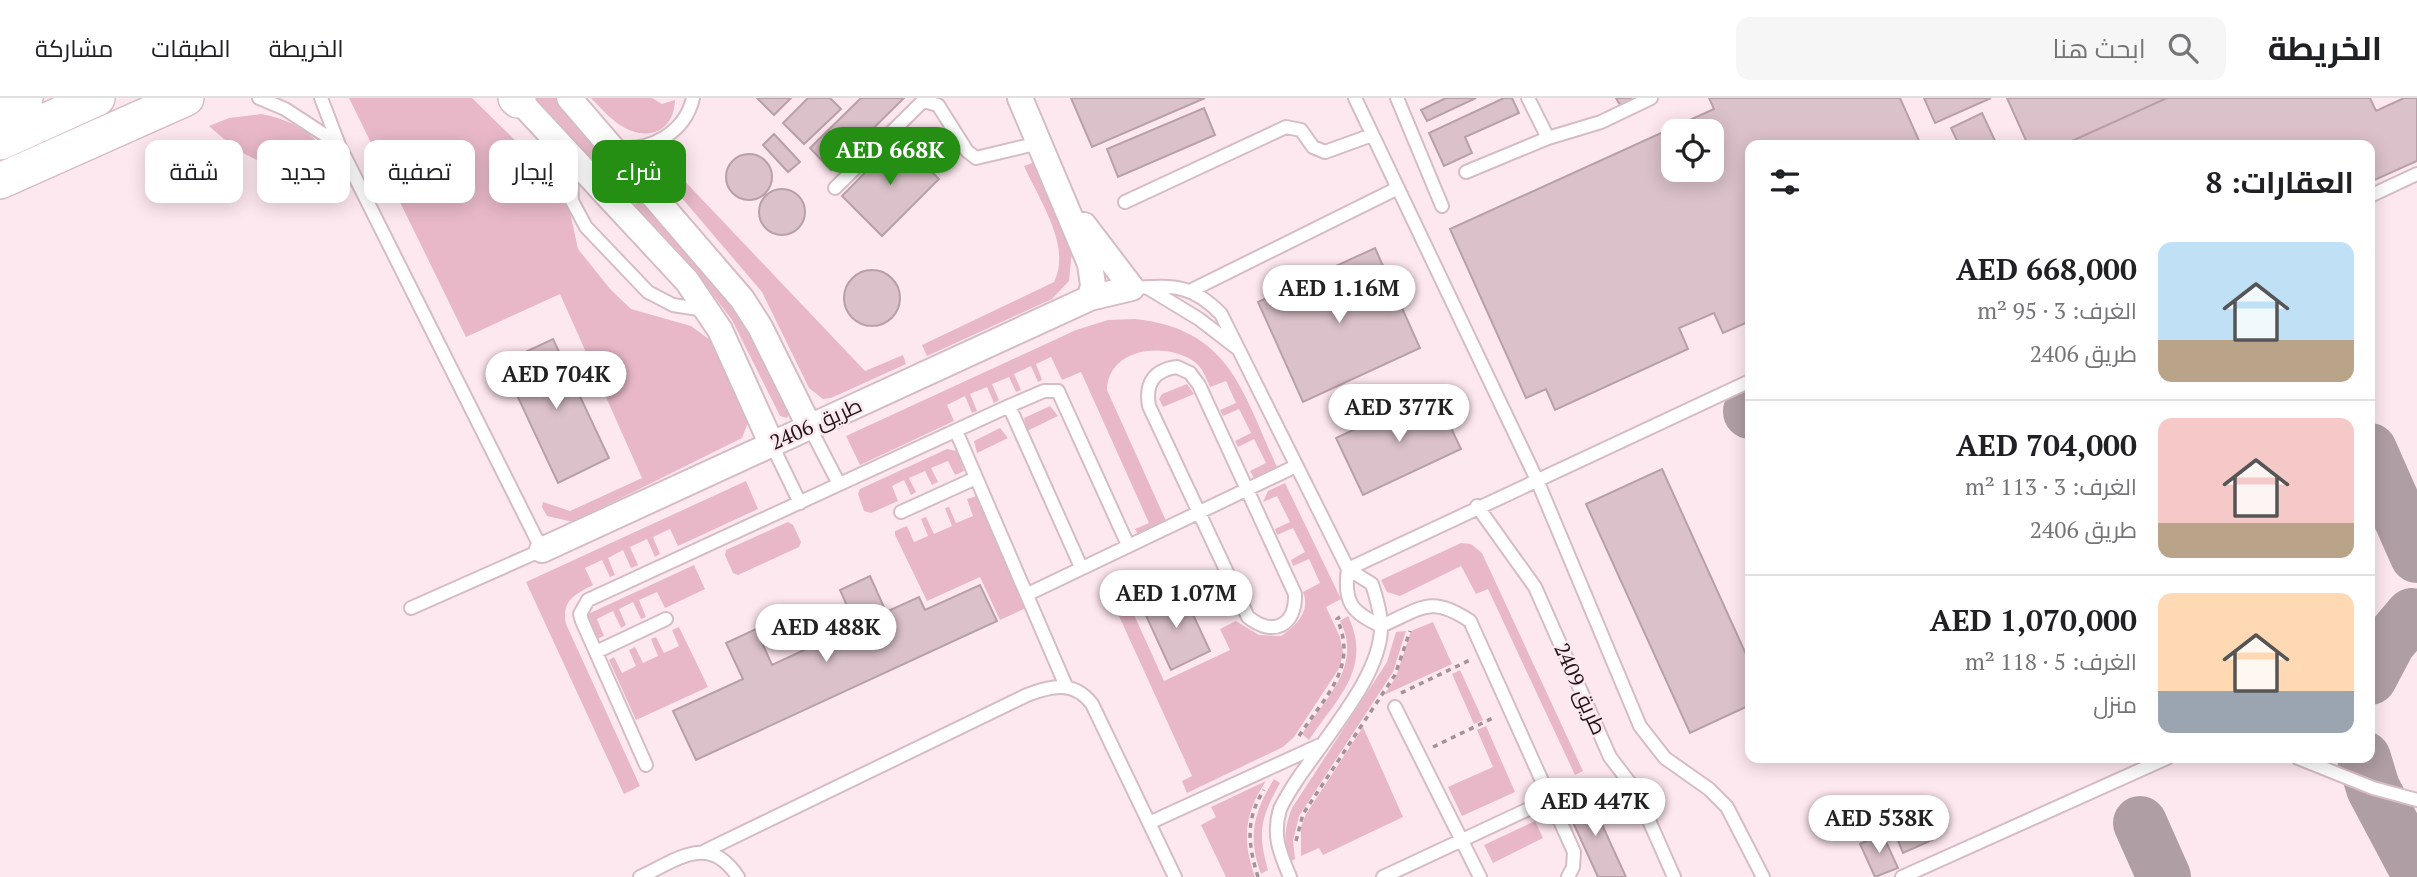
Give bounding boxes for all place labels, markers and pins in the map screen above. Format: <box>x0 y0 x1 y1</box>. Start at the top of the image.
pin: AED 668K <box>818 127 962 187</box>
pin: AED 1.16M <box>1259 266 1419 325</box>
pin: AED 704K <box>484 352 628 411</box>
pin: AED 377K <box>1327 384 1471 444</box>
pin: AED 1.07M <box>1096 570 1256 630</box>
pin: AED 488K <box>754 604 898 664</box>
pin: AED 447K <box>1523 778 1667 838</box>
pin: AED 538K <box>1807 796 1951 855</box>

